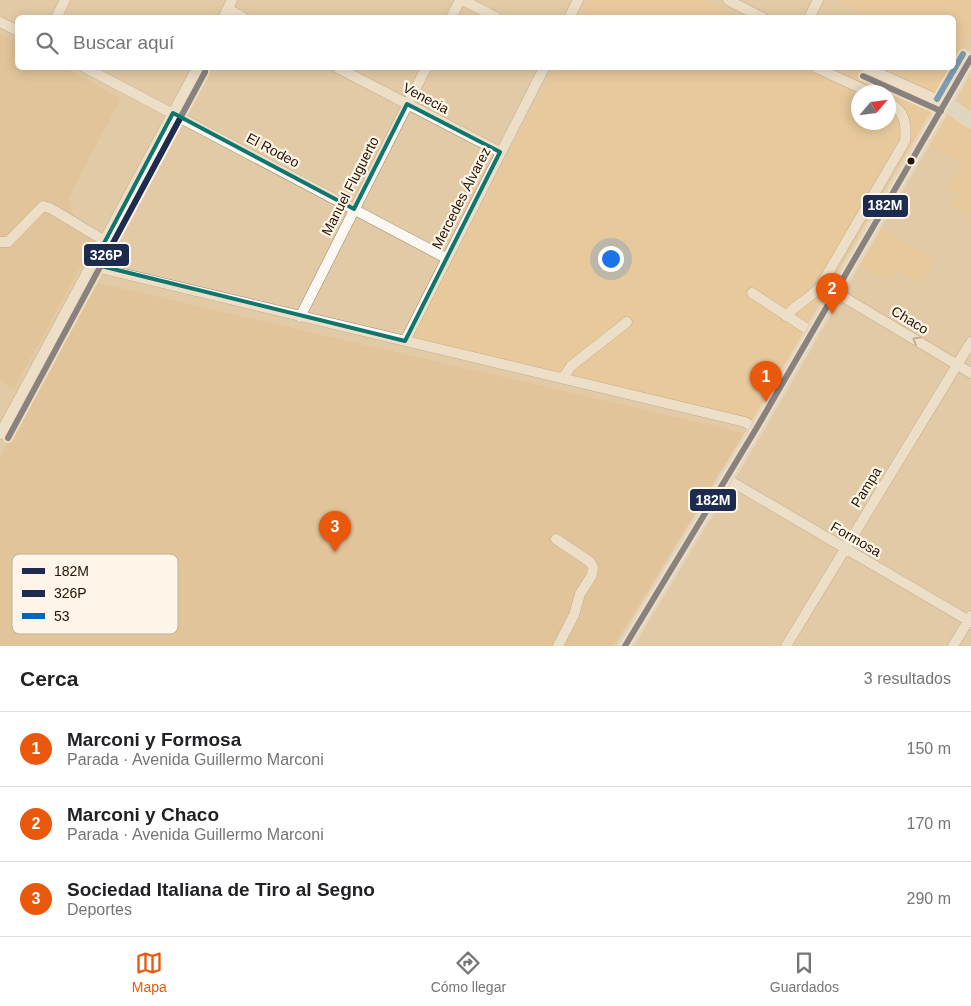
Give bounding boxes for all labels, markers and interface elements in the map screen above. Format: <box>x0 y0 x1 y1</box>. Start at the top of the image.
search box <box>15 15 956 70</box>
icon: search <box>33 29 61 57</box>
text: Buscar aquí <box>73 32 174 53</box>
street label: Venecia <box>400 79 452 117</box>
north arrow <box>851 85 896 130</box>
street label: El Rodeo <box>244 129 302 171</box>
street label: Manuel Fluguerto <box>318 134 382 238</box>
street label: Mercedes Álvarez <box>428 144 494 252</box>
unlabelled marker <box>906 156 916 166</box>
line badge: 182M <box>862 194 909 218</box>
text: 182M <box>867 197 903 213</box>
line badge: 326P <box>83 243 130 267</box>
your location <box>598 246 624 272</box>
text: 326P <box>90 247 122 263</box>
pin: 2 <box>816 273 848 314</box>
street label: Chaco <box>889 303 932 337</box>
one-way arrow <box>912 336 921 346</box>
pin: 1 <box>750 361 782 402</box>
street label: Pampa <box>847 464 885 510</box>
line badge: 182M <box>689 488 737 512</box>
text: 182M <box>695 492 731 508</box>
pin: 3 <box>319 511 351 552</box>
street label: Formosa <box>828 518 884 560</box>
legend <box>12 554 178 634</box>
text: 182M <box>54 563 89 579</box>
text: 326P <box>54 585 87 601</box>
text: 53 <box>54 608 70 624</box>
text: Cerca <box>20 667 78 690</box>
text: 3 resultados <box>864 670 951 687</box>
text: Marconi y Formosa <box>67 729 241 750</box>
text: 1 <box>32 740 40 757</box>
text: 150 m <box>907 740 951 757</box>
text: Parada · Avenida Guillermo Marconi <box>67 751 324 768</box>
text: Marconi y Chaco <box>67 804 219 825</box>
text: 2 <box>32 815 40 832</box>
text: 170 m <box>907 815 951 832</box>
text: Parada · Avenida Guillermo Marconi <box>67 826 324 843</box>
text: Sociedad Italiana de Tiro al Segno <box>67 879 375 900</box>
text: 3 <box>32 890 40 907</box>
text: 290 m <box>907 890 951 907</box>
text: Deportes <box>67 901 132 918</box>
tab: Mapa <box>132 949 167 995</box>
tab: Cómo llegar <box>431 949 506 995</box>
tab: Guardados <box>770 949 839 995</box>

